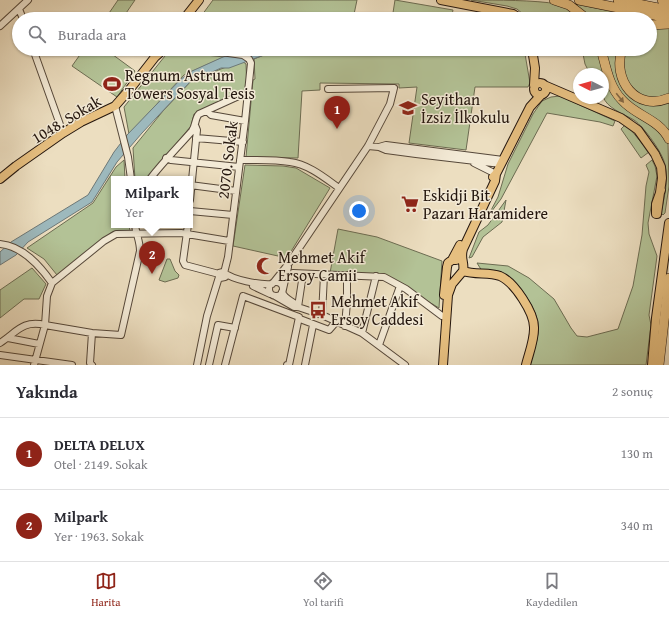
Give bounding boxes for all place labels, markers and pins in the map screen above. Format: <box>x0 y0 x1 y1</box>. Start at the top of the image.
place label: Regnum Astrum Towers Sosyal Tesis <box>125 63 255 105</box>
sports icon: Regnum Astrum Towers Sosyal Tesis <box>102 74 122 94</box>
place label: Seyithan İzsiz İlkokulu <box>421 87 510 129</box>
pin: 1 <box>324 96 350 129</box>
school or university icon: Seyithan İzsiz İlkokulu <box>398 98 418 118</box>
place label: Eskidji Bit Pazarı Haramidere <box>423 183 548 225</box>
supermarket icon: Eskidji Bit Pazarı Haramidere <box>400 194 420 214</box>
pin: 2 <box>139 241 165 274</box>
place label: Mehmet Akif Ersoy Camii <box>278 245 367 287</box>
mosque icon: Mehmet Akif Ersoy Camii <box>255 256 275 276</box>
place label: Mehmet Akif Ersoy Caddesi <box>331 289 424 331</box>
bus stop icon: Mehmet Akif Ersoy Caddesi <box>308 300 328 320</box>

